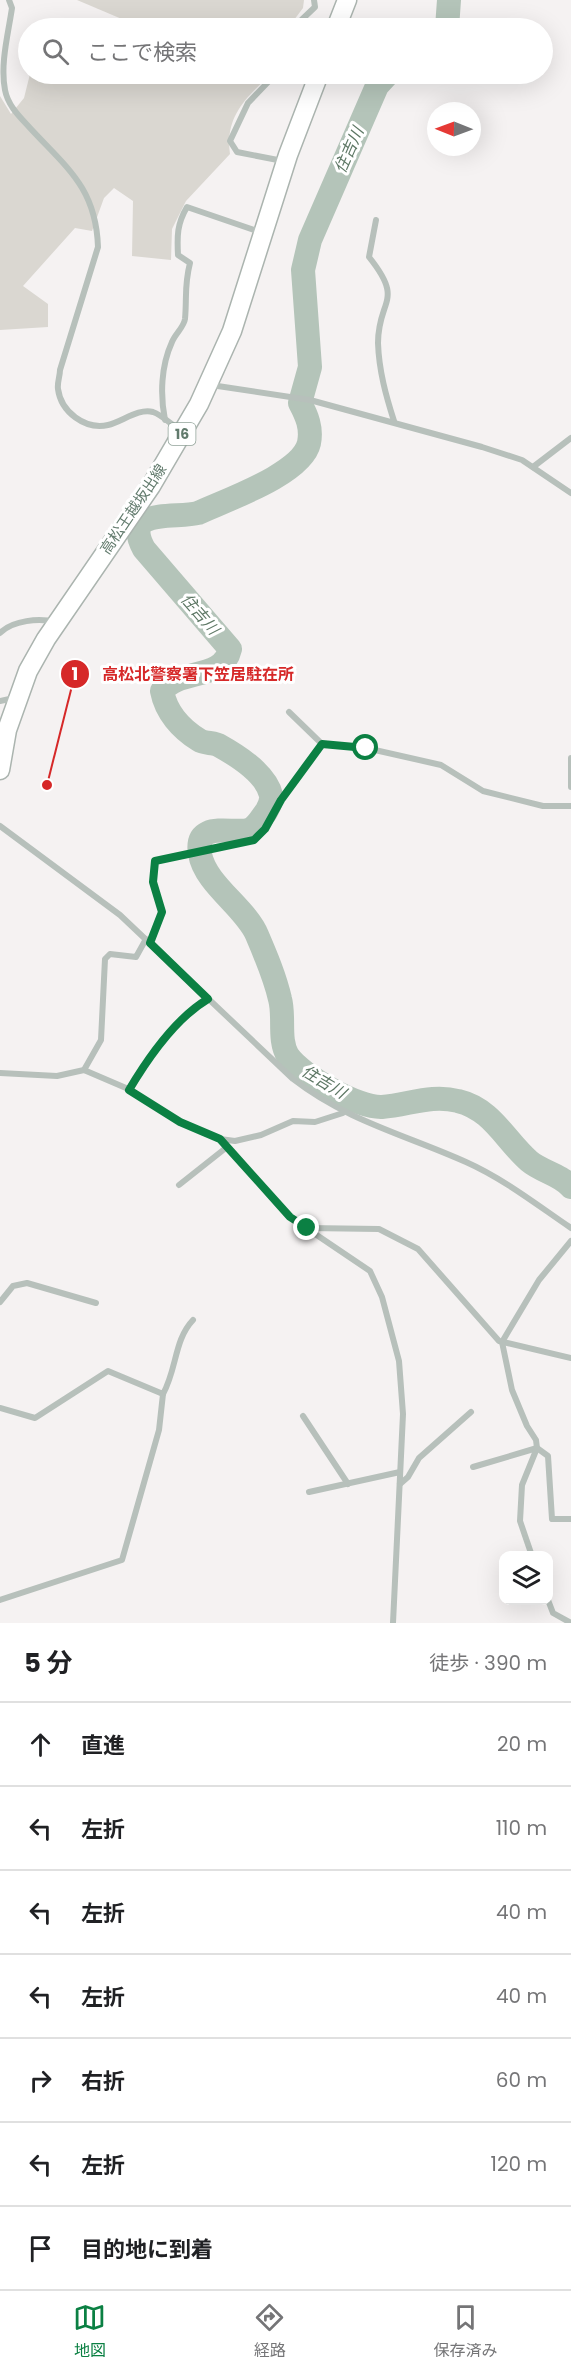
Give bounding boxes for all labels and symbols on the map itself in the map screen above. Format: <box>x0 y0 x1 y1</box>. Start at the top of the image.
north arrow <box>427 102 481 156</box>
water label: 住吉川 <box>329 122 370 177</box>
road number: 16 <box>168 423 195 445</box>
street label: 高松王越坂出線 <box>95 460 171 558</box>
water label: 住吉川 <box>176 588 226 641</box>
callout: 高松北警察署下笠居駐在所 <box>60 657 306 691</box>
text: 1 <box>72 661 78 686</box>
text: 高松北警察署下笠居駐在所 <box>102 663 294 686</box>
route start <box>352 734 378 760</box>
water label: 住吉川 <box>297 1060 352 1105</box>
route end <box>293 1214 319 1240</box>

